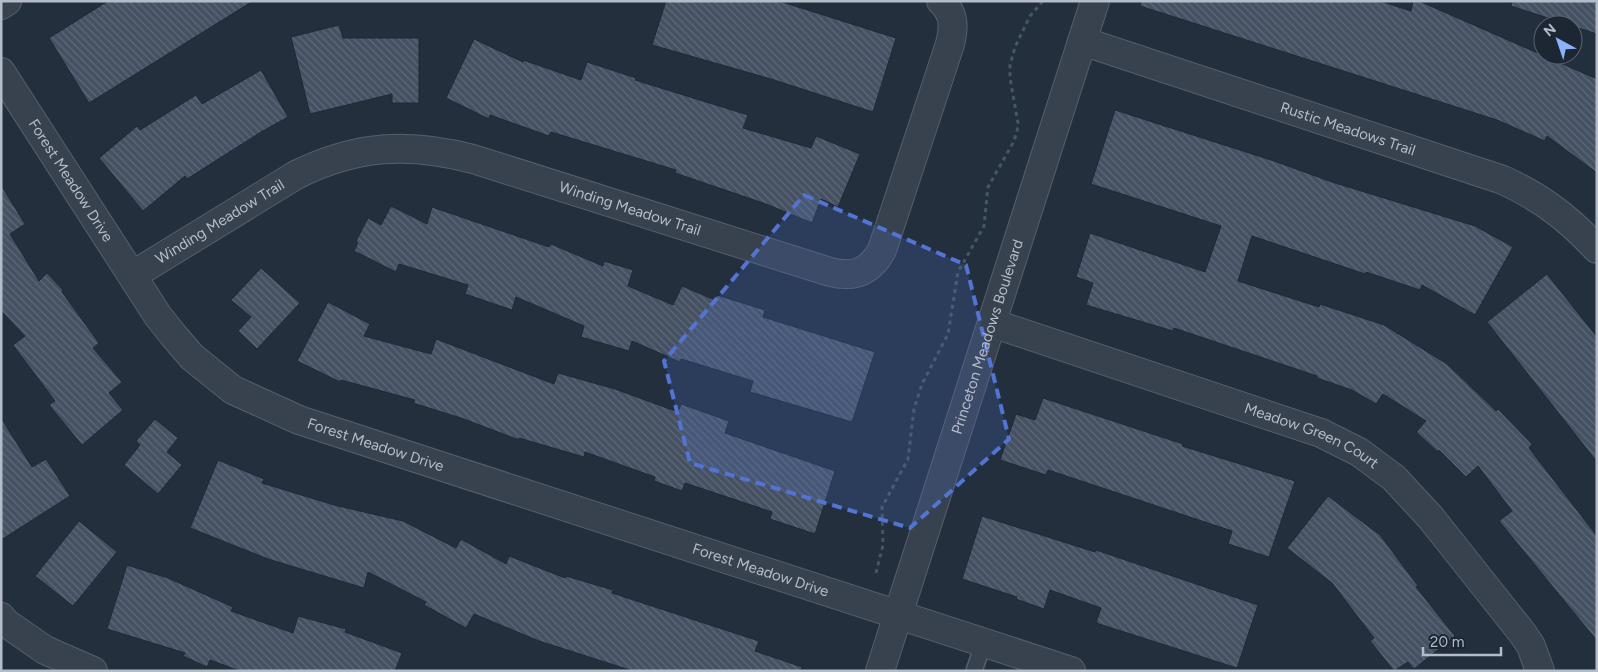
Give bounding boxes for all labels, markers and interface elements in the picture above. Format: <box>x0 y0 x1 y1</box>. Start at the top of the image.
north arrow <box>1533 15 1583 65</box>
text: N <box>1540 20 1560 40</box>
street label: Rustic Meadows Trail <box>1278 98 1418 159</box>
street label: Forest Meadow Drive <box>25 116 117 245</box>
street label: Winding Meadow Trail <box>152 175 288 268</box>
street label: Winding Meadow Trail <box>557 178 703 240</box>
street label: Princeton Meadows Boulevard <box>948 237 1027 436</box>
street label: Meadow Green Court <box>1242 399 1382 473</box>
street label: Forest Meadow Drive <box>305 414 446 475</box>
street label: Forest Meadow Drive <box>690 540 831 601</box>
scale bar <box>1423 624 1500 656</box>
text: 20 m <box>1430 633 1464 651</box>

